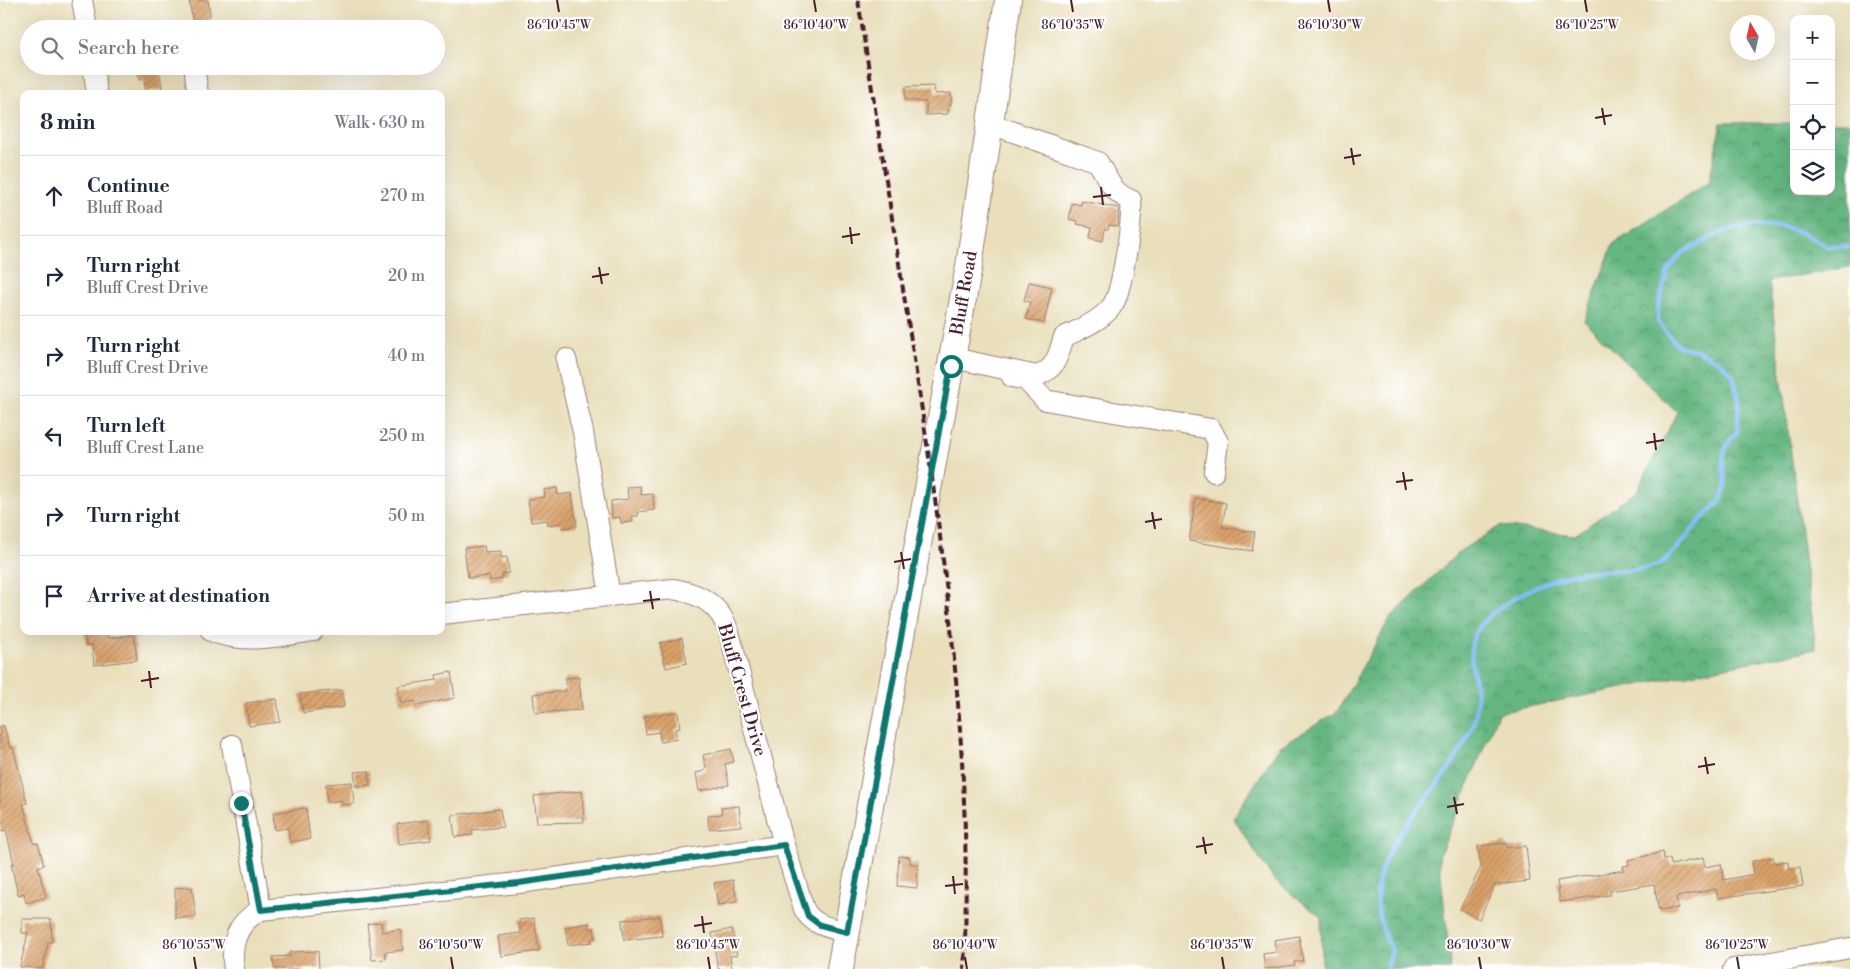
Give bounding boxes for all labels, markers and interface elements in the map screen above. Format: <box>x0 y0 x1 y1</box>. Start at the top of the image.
north arrow <box>1730 15 1775 60</box>
map controls <box>1790 15 1835 195</box>
button: + <box>1790 15 1835 60</box>
text: 86°10'45"W <box>527 18 592 33</box>
text: 86°10'40"W <box>783 18 850 33</box>
text: 86°10'35"W <box>1041 18 1106 33</box>
text: 86°10'30"W <box>1298 18 1363 33</box>
text: 86°10'25"W <box>1555 18 1620 33</box>
search box <box>20 20 445 75</box>
icon: search <box>38 34 66 62</box>
text: Search here <box>78 36 179 60</box>
button: − <box>1790 60 1835 105</box>
button: locate <box>1790 105 1835 150</box>
text: 8 min <box>40 110 95 136</box>
text: Walk · 630 m <box>335 113 425 133</box>
button: layers <box>1790 150 1835 195</box>
text: Continue <box>87 174 170 198</box>
icon: ahead <box>40 182 68 210</box>
text: 270 m <box>380 186 425 206</box>
text: Bluff Road <box>87 198 163 218</box>
street label: Bluff Road <box>945 248 983 338</box>
text: Turn right <box>87 254 180 278</box>
icon: right <box>40 262 68 290</box>
text: 20 m <box>388 266 425 286</box>
text: Bluff Crest Drive <box>87 278 208 298</box>
text: Turn right <box>87 334 180 358</box>
icon: right <box>40 342 68 370</box>
text: 40 m <box>388 346 425 366</box>
route start <box>940 355 963 378</box>
text: Bluff Crest Drive <box>87 358 208 378</box>
text: Turn left <box>87 414 166 438</box>
icon: left <box>40 422 68 450</box>
text: 250 m <box>379 426 425 446</box>
text: Bluff Crest Lane <box>87 438 204 458</box>
icon: right <box>40 502 68 530</box>
text: Turn right <box>87 504 180 528</box>
text: 50 m <box>388 506 425 526</box>
icon: arrive <box>40 582 68 610</box>
text: Arrive at destination <box>87 584 270 608</box>
street label: Bluff Crest Drive <box>712 620 772 759</box>
route end <box>230 792 253 815</box>
text: 86°10'55"W <box>162 938 227 953</box>
text: 86°10'50"W <box>419 938 484 953</box>
text: 86°10'45"W <box>676 938 741 953</box>
text: 86°10'40"W <box>932 938 999 953</box>
text: 86°10'35"W <box>1190 938 1255 953</box>
text: 86°10'30"W <box>1447 938 1512 953</box>
text: 86°10'25"W <box>1705 938 1770 953</box>

